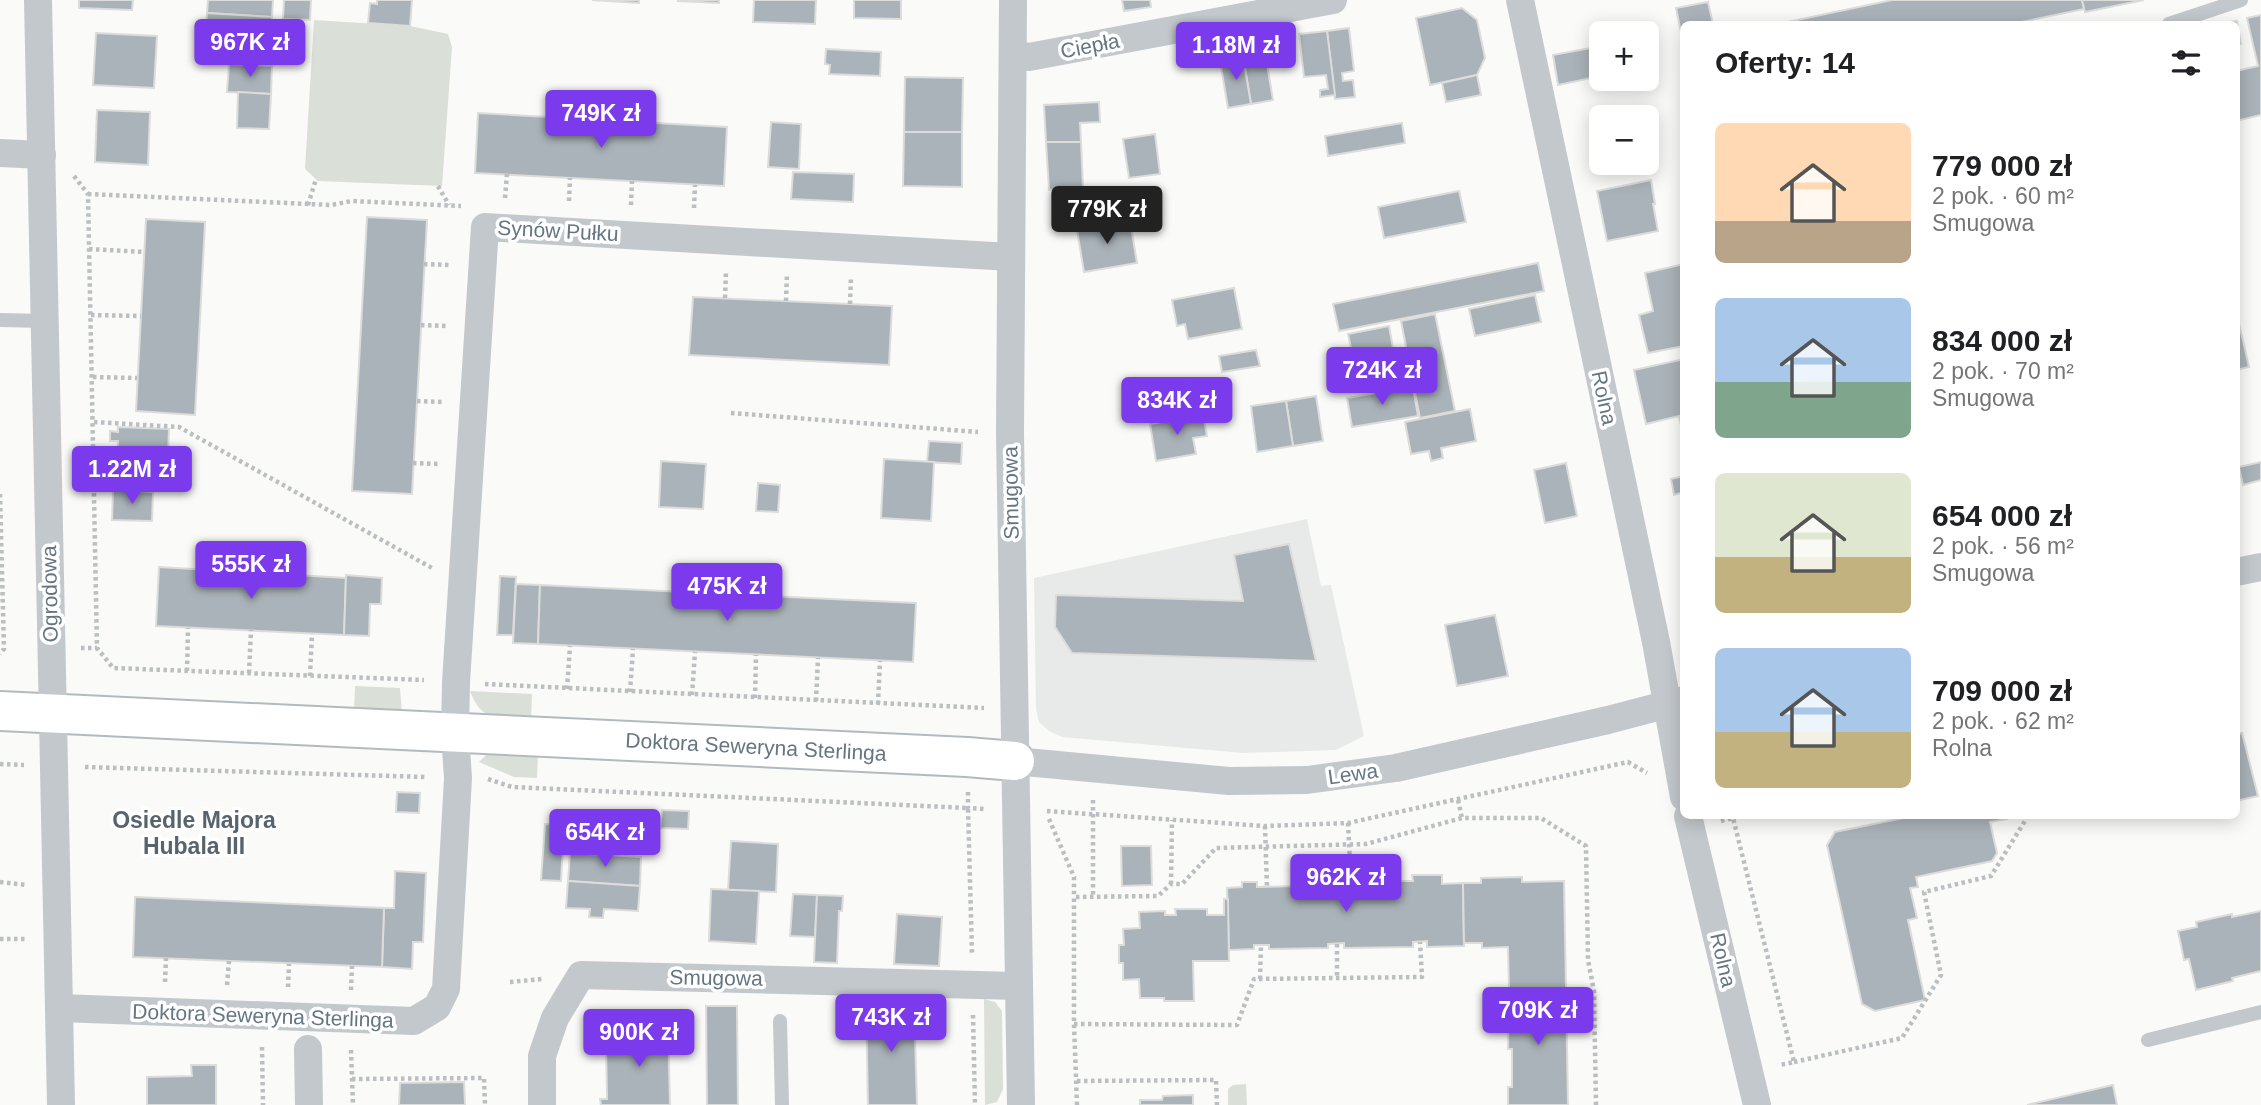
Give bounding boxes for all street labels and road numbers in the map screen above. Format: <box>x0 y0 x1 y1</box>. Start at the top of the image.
street label: Ciepła <box>1058 28 1122 62</box>
street label: Synów Pułku <box>497 216 619 245</box>
street label: Rolna <box>1588 369 1622 427</box>
street label: Smugowa <box>998 446 1023 540</box>
street label: Ogrodowa <box>37 545 62 643</box>
street label: Doktora Seweryna Sterlinga <box>625 728 887 765</box>
street label: Lewa <box>1326 759 1380 788</box>
street label: Rolna <box>1706 931 1741 990</box>
street label: Smugowa <box>669 965 763 990</box>
street label: Doktora Seweryna Sterlinga <box>132 999 394 1032</box>

